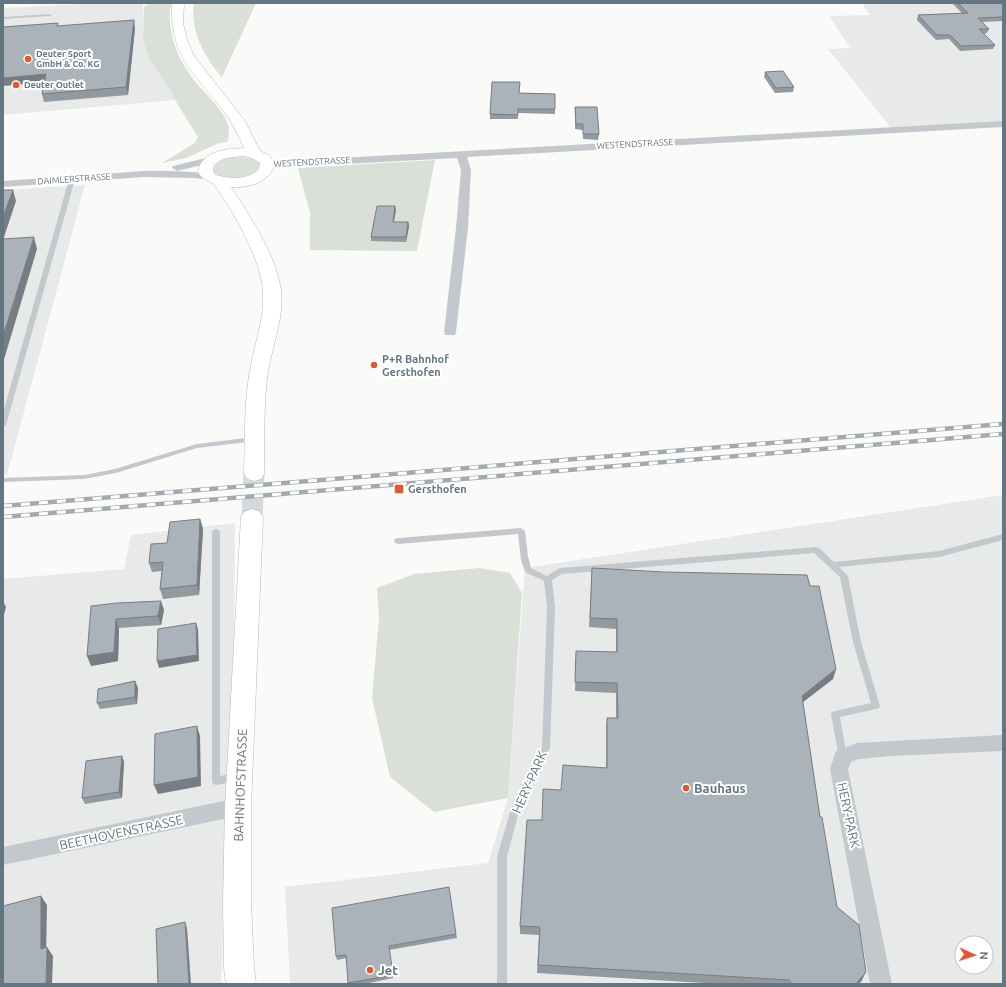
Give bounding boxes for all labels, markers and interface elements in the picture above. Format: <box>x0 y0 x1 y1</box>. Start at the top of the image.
place label: Deuter Sport GmbH & Co. KG <box>36 49 99 69</box>
marker: Deuter Sport GmbH & Co. KG <box>23 54 33 64</box>
marker: Deuter Outlet <box>11 80 21 90</box>
place label: Deuter Outlet <box>24 80 84 90</box>
street label: WESTENDSTRASSE <box>596 137 674 151</box>
street label: WESTENDSTRASSE <box>273 155 351 169</box>
street label: DAIMLERSTRASSE <box>37 171 111 187</box>
place label: P+R Bahnhof Gersthofen <box>382 353 449 378</box>
marker: P+R Bahnhof Gersthofen <box>369 360 379 370</box>
marker: Gersthofen <box>393 483 405 495</box>
place label: Gersthofen <box>408 483 467 495</box>
street label: BAHNHOFSTRASSE <box>231 728 249 842</box>
street label: HERY-PARK <box>509 749 549 815</box>
place label: Bauhaus <box>694 781 746 795</box>
street label: HERY-PARK <box>835 781 863 849</box>
marker: Bauhaus <box>681 783 691 793</box>
street label: BEETHOVENSTRASSE <box>58 812 184 852</box>
north arrow <box>954 935 994 975</box>
text: N <box>978 951 990 960</box>
place label: Jet <box>378 963 398 977</box>
marker: Jet <box>365 965 375 975</box>

